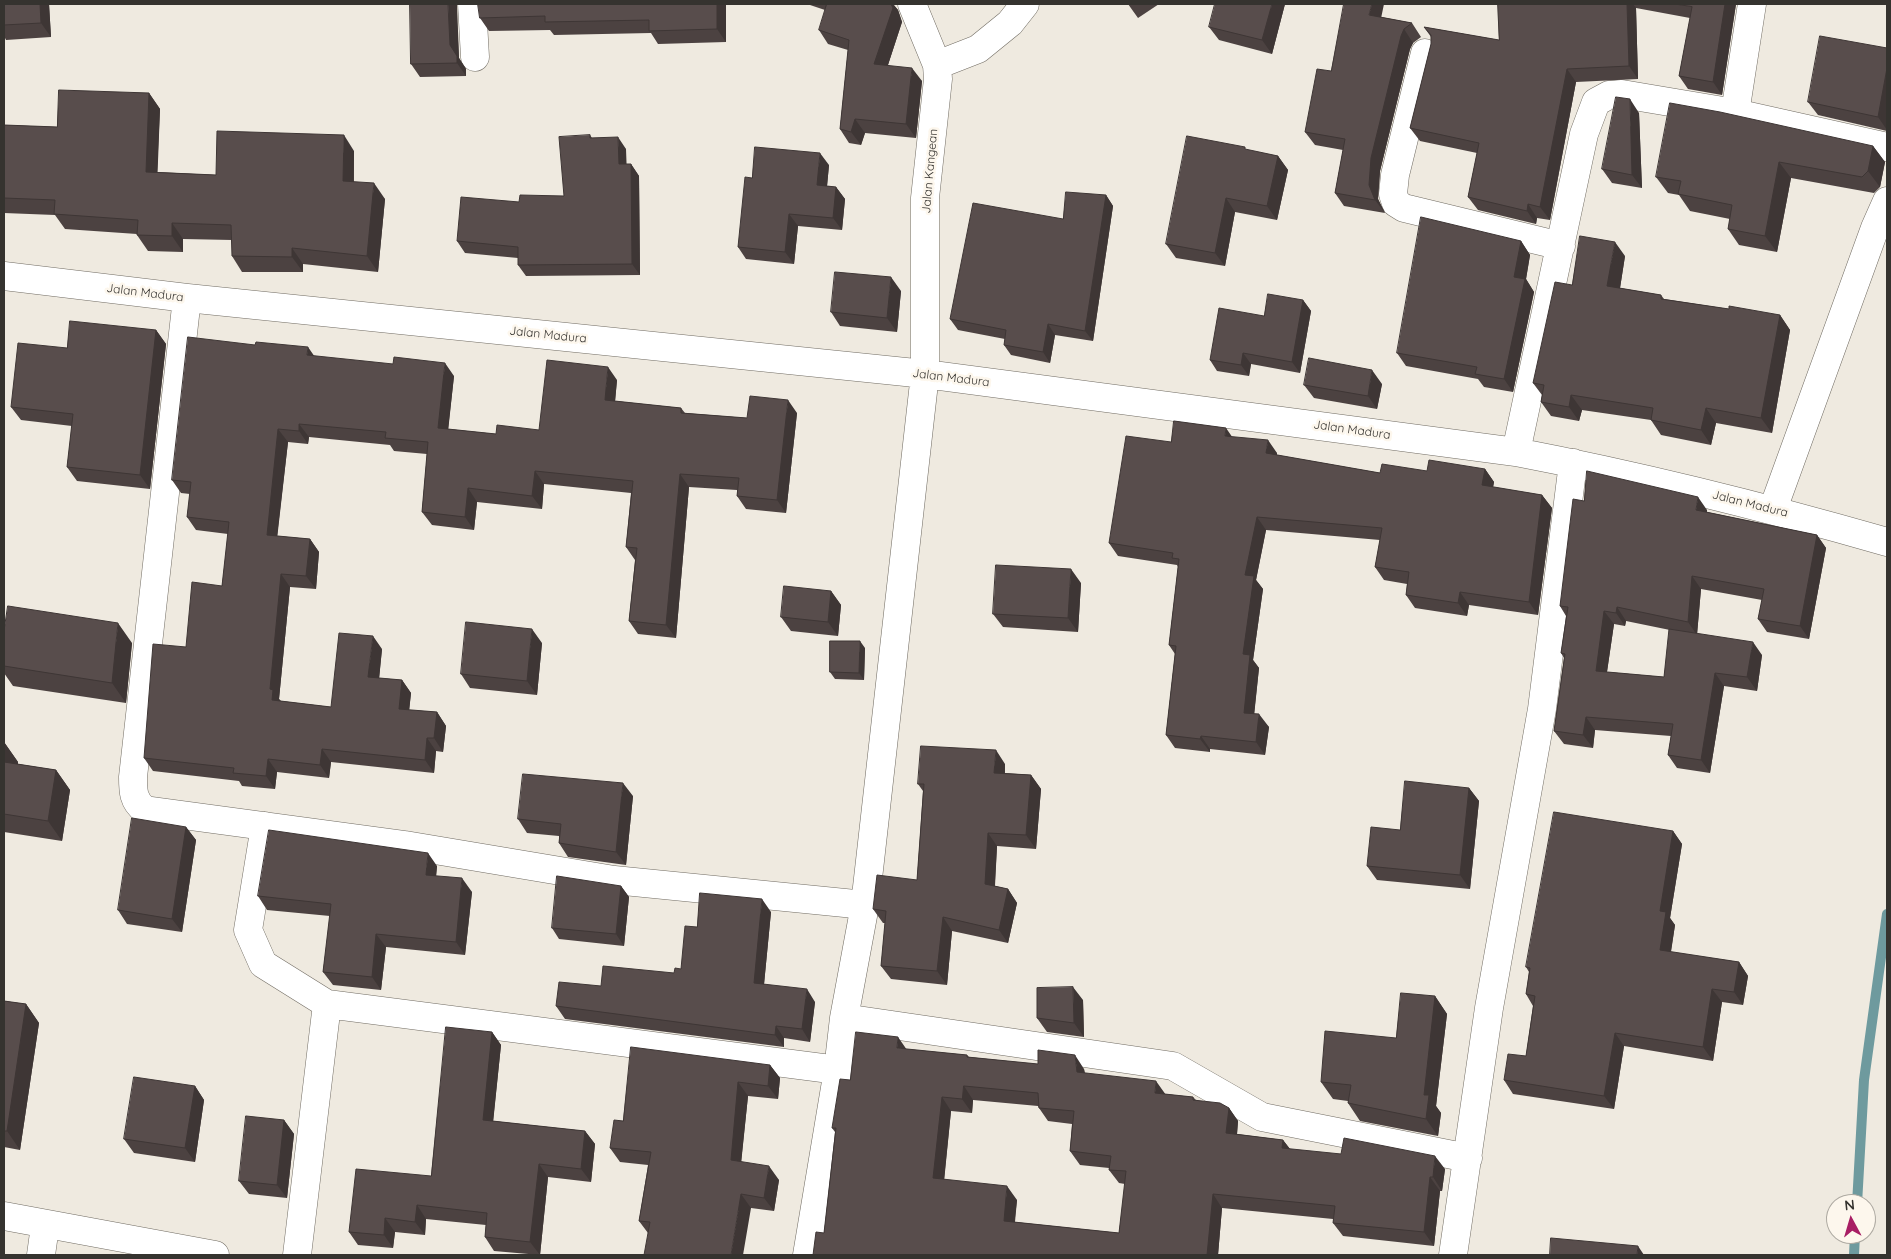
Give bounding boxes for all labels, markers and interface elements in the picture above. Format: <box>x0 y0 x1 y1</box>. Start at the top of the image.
street label: Jalan Kangean <box>919 128 941 214</box>
street label: Jalan Madura <box>106 281 184 305</box>
street label: Jalan Madura <box>509 324 587 346</box>
street label: Jalan Madura <box>912 366 990 390</box>
street label: Jalan Madura <box>1313 417 1391 443</box>
street label: Jalan Madura <box>1711 488 1789 520</box>
north arrow <box>1826 1194 1876 1244</box>
text: N <box>1843 1196 1856 1215</box>

